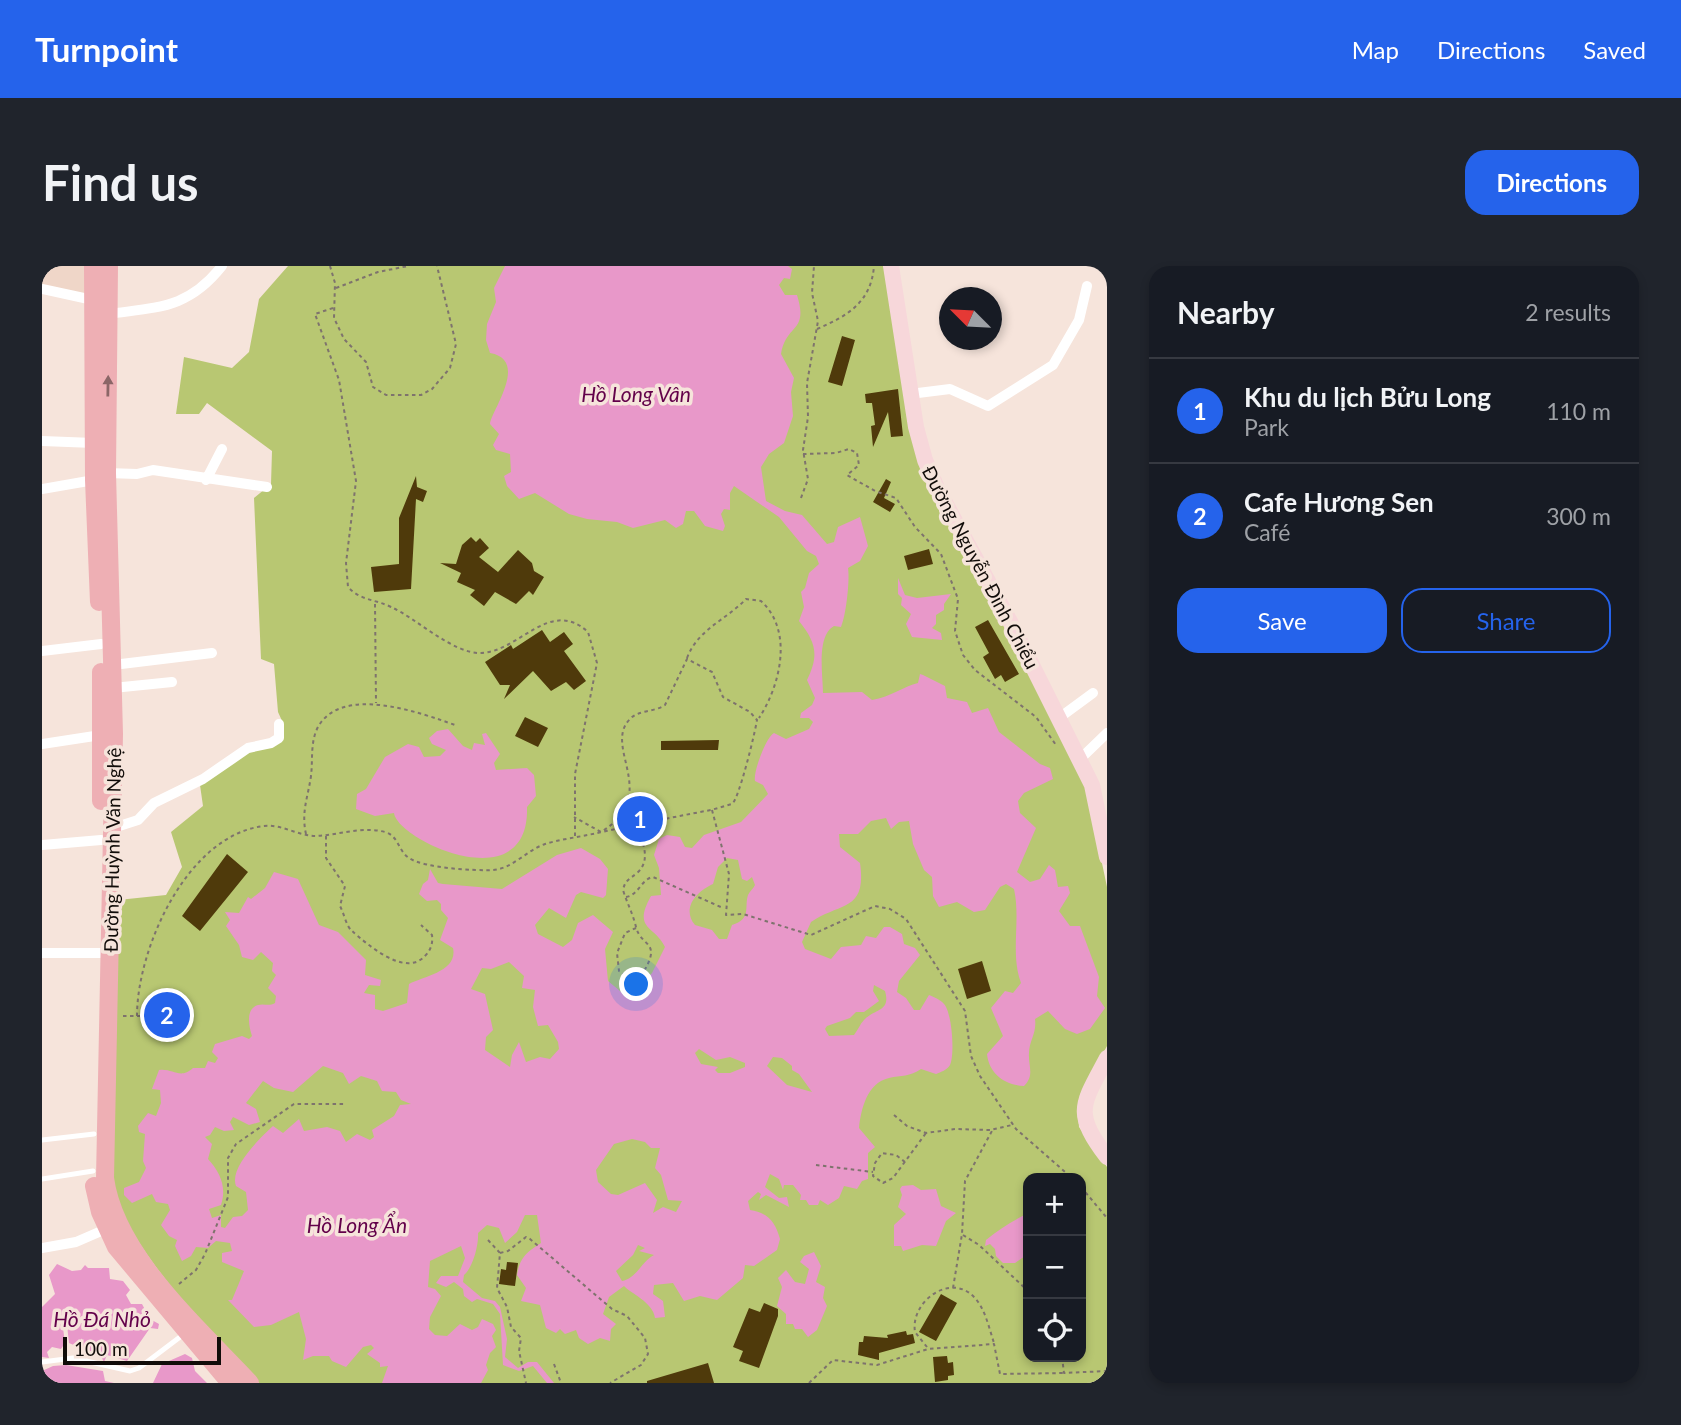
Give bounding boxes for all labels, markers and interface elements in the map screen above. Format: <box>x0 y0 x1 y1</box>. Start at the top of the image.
text: Turnpoint <box>35 29 178 69</box>
text: Map <box>1352 35 1399 64</box>
text: Directions <box>1437 35 1545 64</box>
text: Saved <box>1583 35 1646 64</box>
button: Directions <box>1465 150 1639 215</box>
text: Find us <box>42 153 199 211</box>
north arrow <box>939 287 1002 350</box>
text: Nearby <box>1177 294 1275 330</box>
text: 2 results <box>1525 298 1611 326</box>
one-way arrow <box>102 374 114 396</box>
water label: Hồ Long Vân <box>581 381 691 406</box>
text: Khu du lịch Bửu Long <box>1244 381 1491 413</box>
text: 1 <box>1193 397 1207 425</box>
text: 110 m <box>1546 397 1611 425</box>
text: Park <box>1244 413 1289 441</box>
street label: Đường Nguyễn Đình Chiểu <box>918 462 1044 672</box>
text: Cafe Hương Sen <box>1244 486 1434 518</box>
text: 2 <box>1193 502 1207 530</box>
text: 300 m <box>1546 502 1611 530</box>
text: Café <box>1244 518 1290 546</box>
button: Save <box>1177 588 1387 653</box>
button: Share <box>1401 588 1611 653</box>
street label: Đường Huỳnh Văn Nghệ <box>99 747 125 953</box>
pin: 1 <box>617 793 663 845</box>
your location <box>619 967 653 1001</box>
pin: 2 <box>144 989 190 1041</box>
map controls <box>1023 1173 1086 1362</box>
button: + <box>1023 1173 1086 1236</box>
water label: Hồ Long Ẩn <box>307 1211 407 1237</box>
button: − <box>1023 1236 1086 1299</box>
button: locate <box>1023 1299 1086 1362</box>
water label: Hồ Đá Nhỏ <box>53 1306 151 1331</box>
scale bar <box>63 1334 220 1366</box>
text: 100 m <box>74 1337 128 1360</box>

